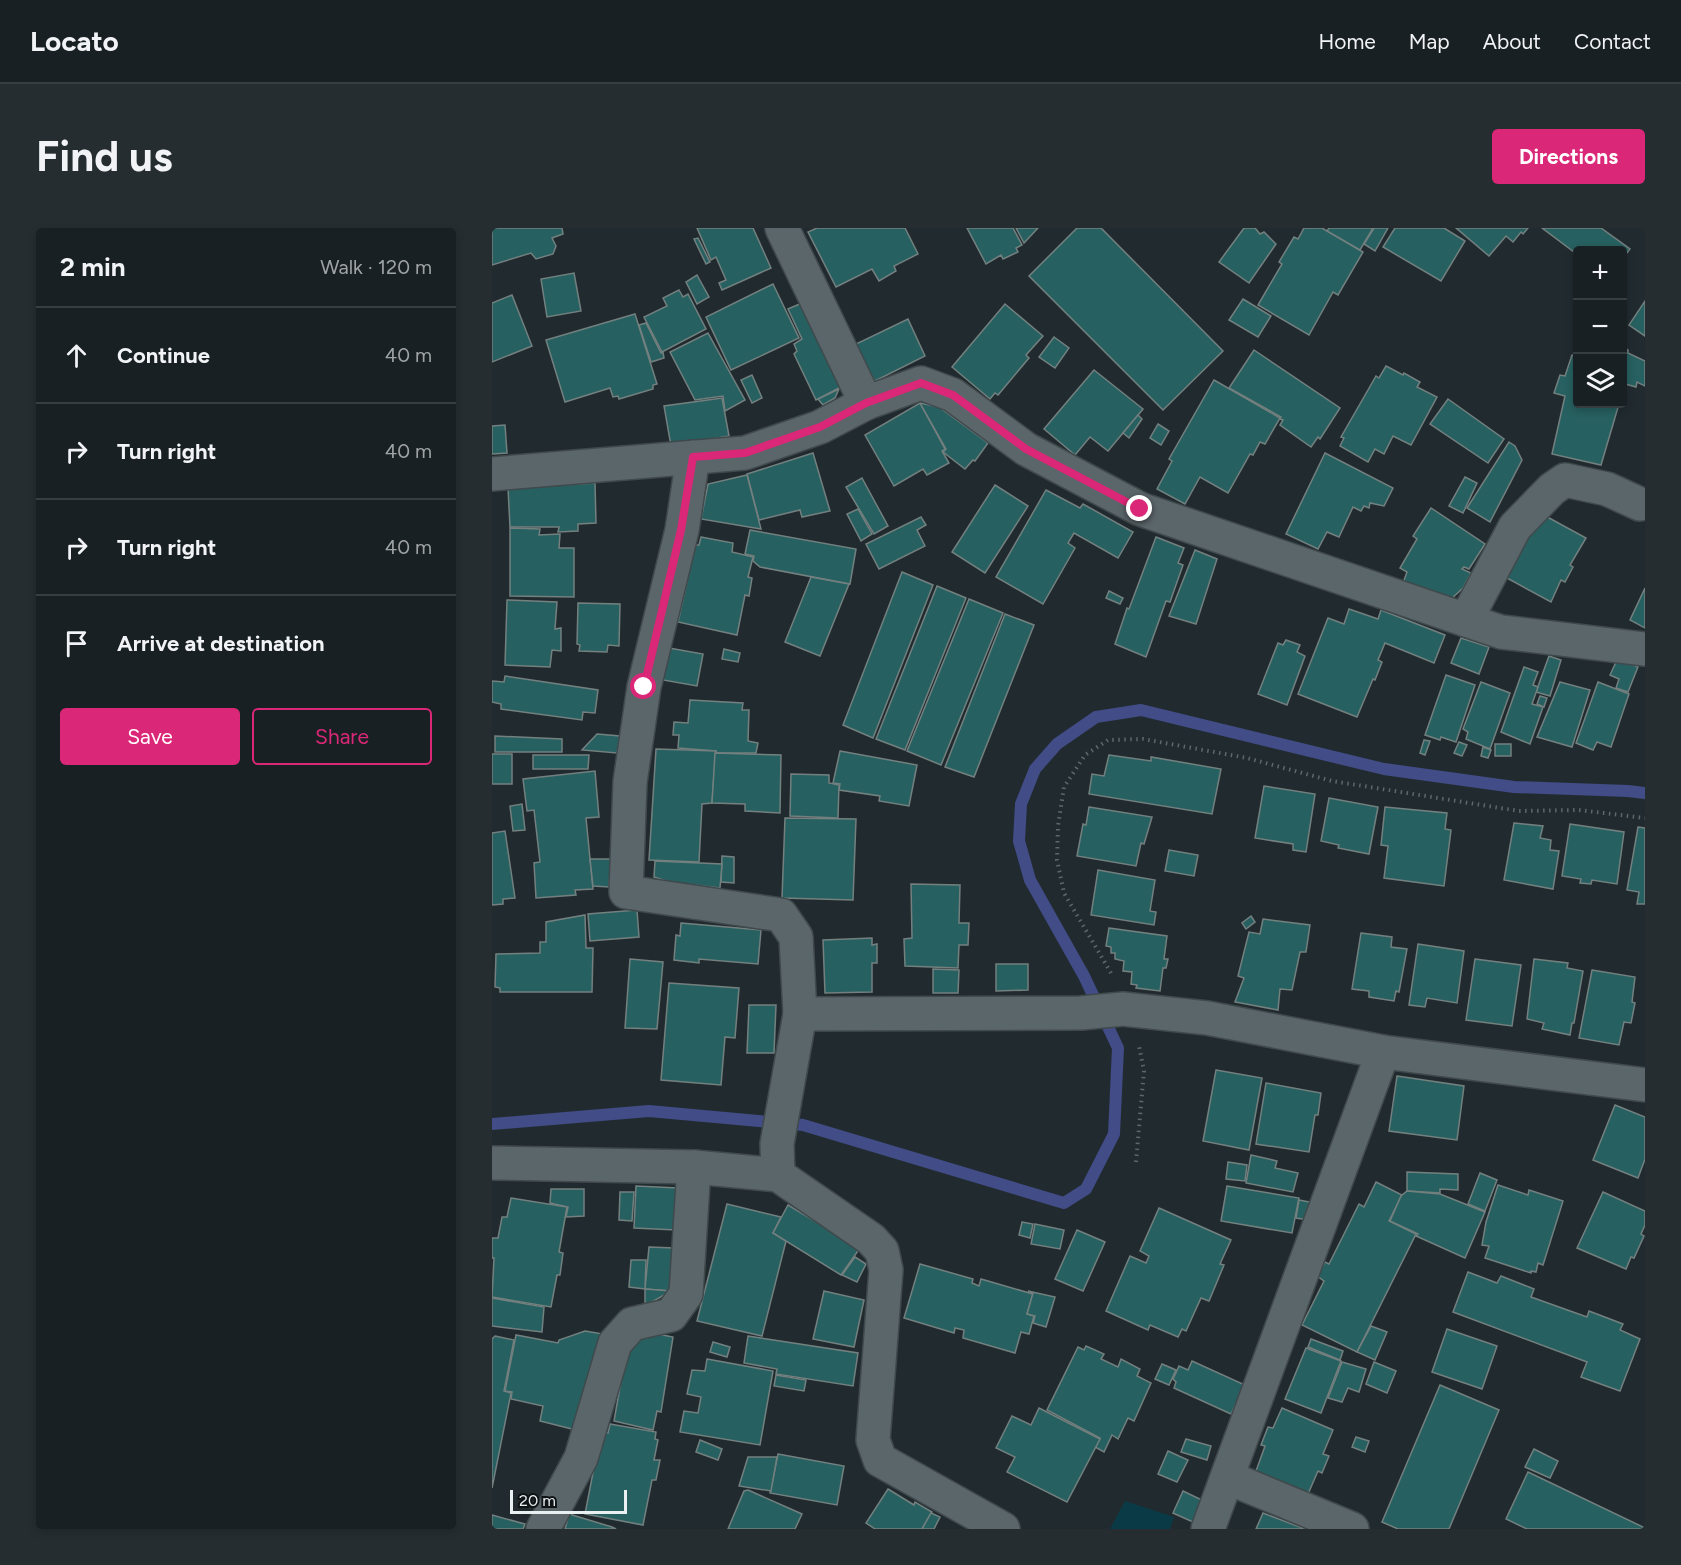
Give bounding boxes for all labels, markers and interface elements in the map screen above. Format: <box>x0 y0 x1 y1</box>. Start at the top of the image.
text: Locato <box>30 24 119 58</box>
text: Home <box>1319 29 1376 54</box>
text: Map <box>1409 29 1450 54</box>
text: About <box>1483 29 1541 54</box>
text: Contact <box>1574 29 1651 54</box>
button: Directions <box>1492 129 1645 184</box>
text: Find us <box>36 131 173 182</box>
map controls <box>1573 246 1627 408</box>
button: + <box>1573 246 1627 300</box>
text: 2 min <box>60 251 126 283</box>
text: Walk · 120 m <box>320 255 432 279</box>
button: − <box>1573 300 1627 354</box>
icon: ahead <box>60 339 93 372</box>
text: Continue <box>117 342 210 369</box>
text: 40 m <box>385 343 432 367</box>
button: layers <box>1573 354 1627 408</box>
icon: right <box>60 435 93 468</box>
text: Turn right <box>117 438 216 465</box>
text: 40 m <box>385 439 432 463</box>
route end <box>1126 495 1152 521</box>
icon: right <box>60 531 93 564</box>
text: Turn right <box>117 534 216 561</box>
text: 40 m <box>385 535 432 559</box>
icon: arrive <box>60 627 93 660</box>
text: Arrive at destination <box>117 630 325 657</box>
route start <box>630 673 656 699</box>
button: Save <box>60 708 240 765</box>
button: Share <box>252 708 432 765</box>
scale bar <box>510 1487 627 1514</box>
text: 20 m <box>519 1491 556 1510</box>

